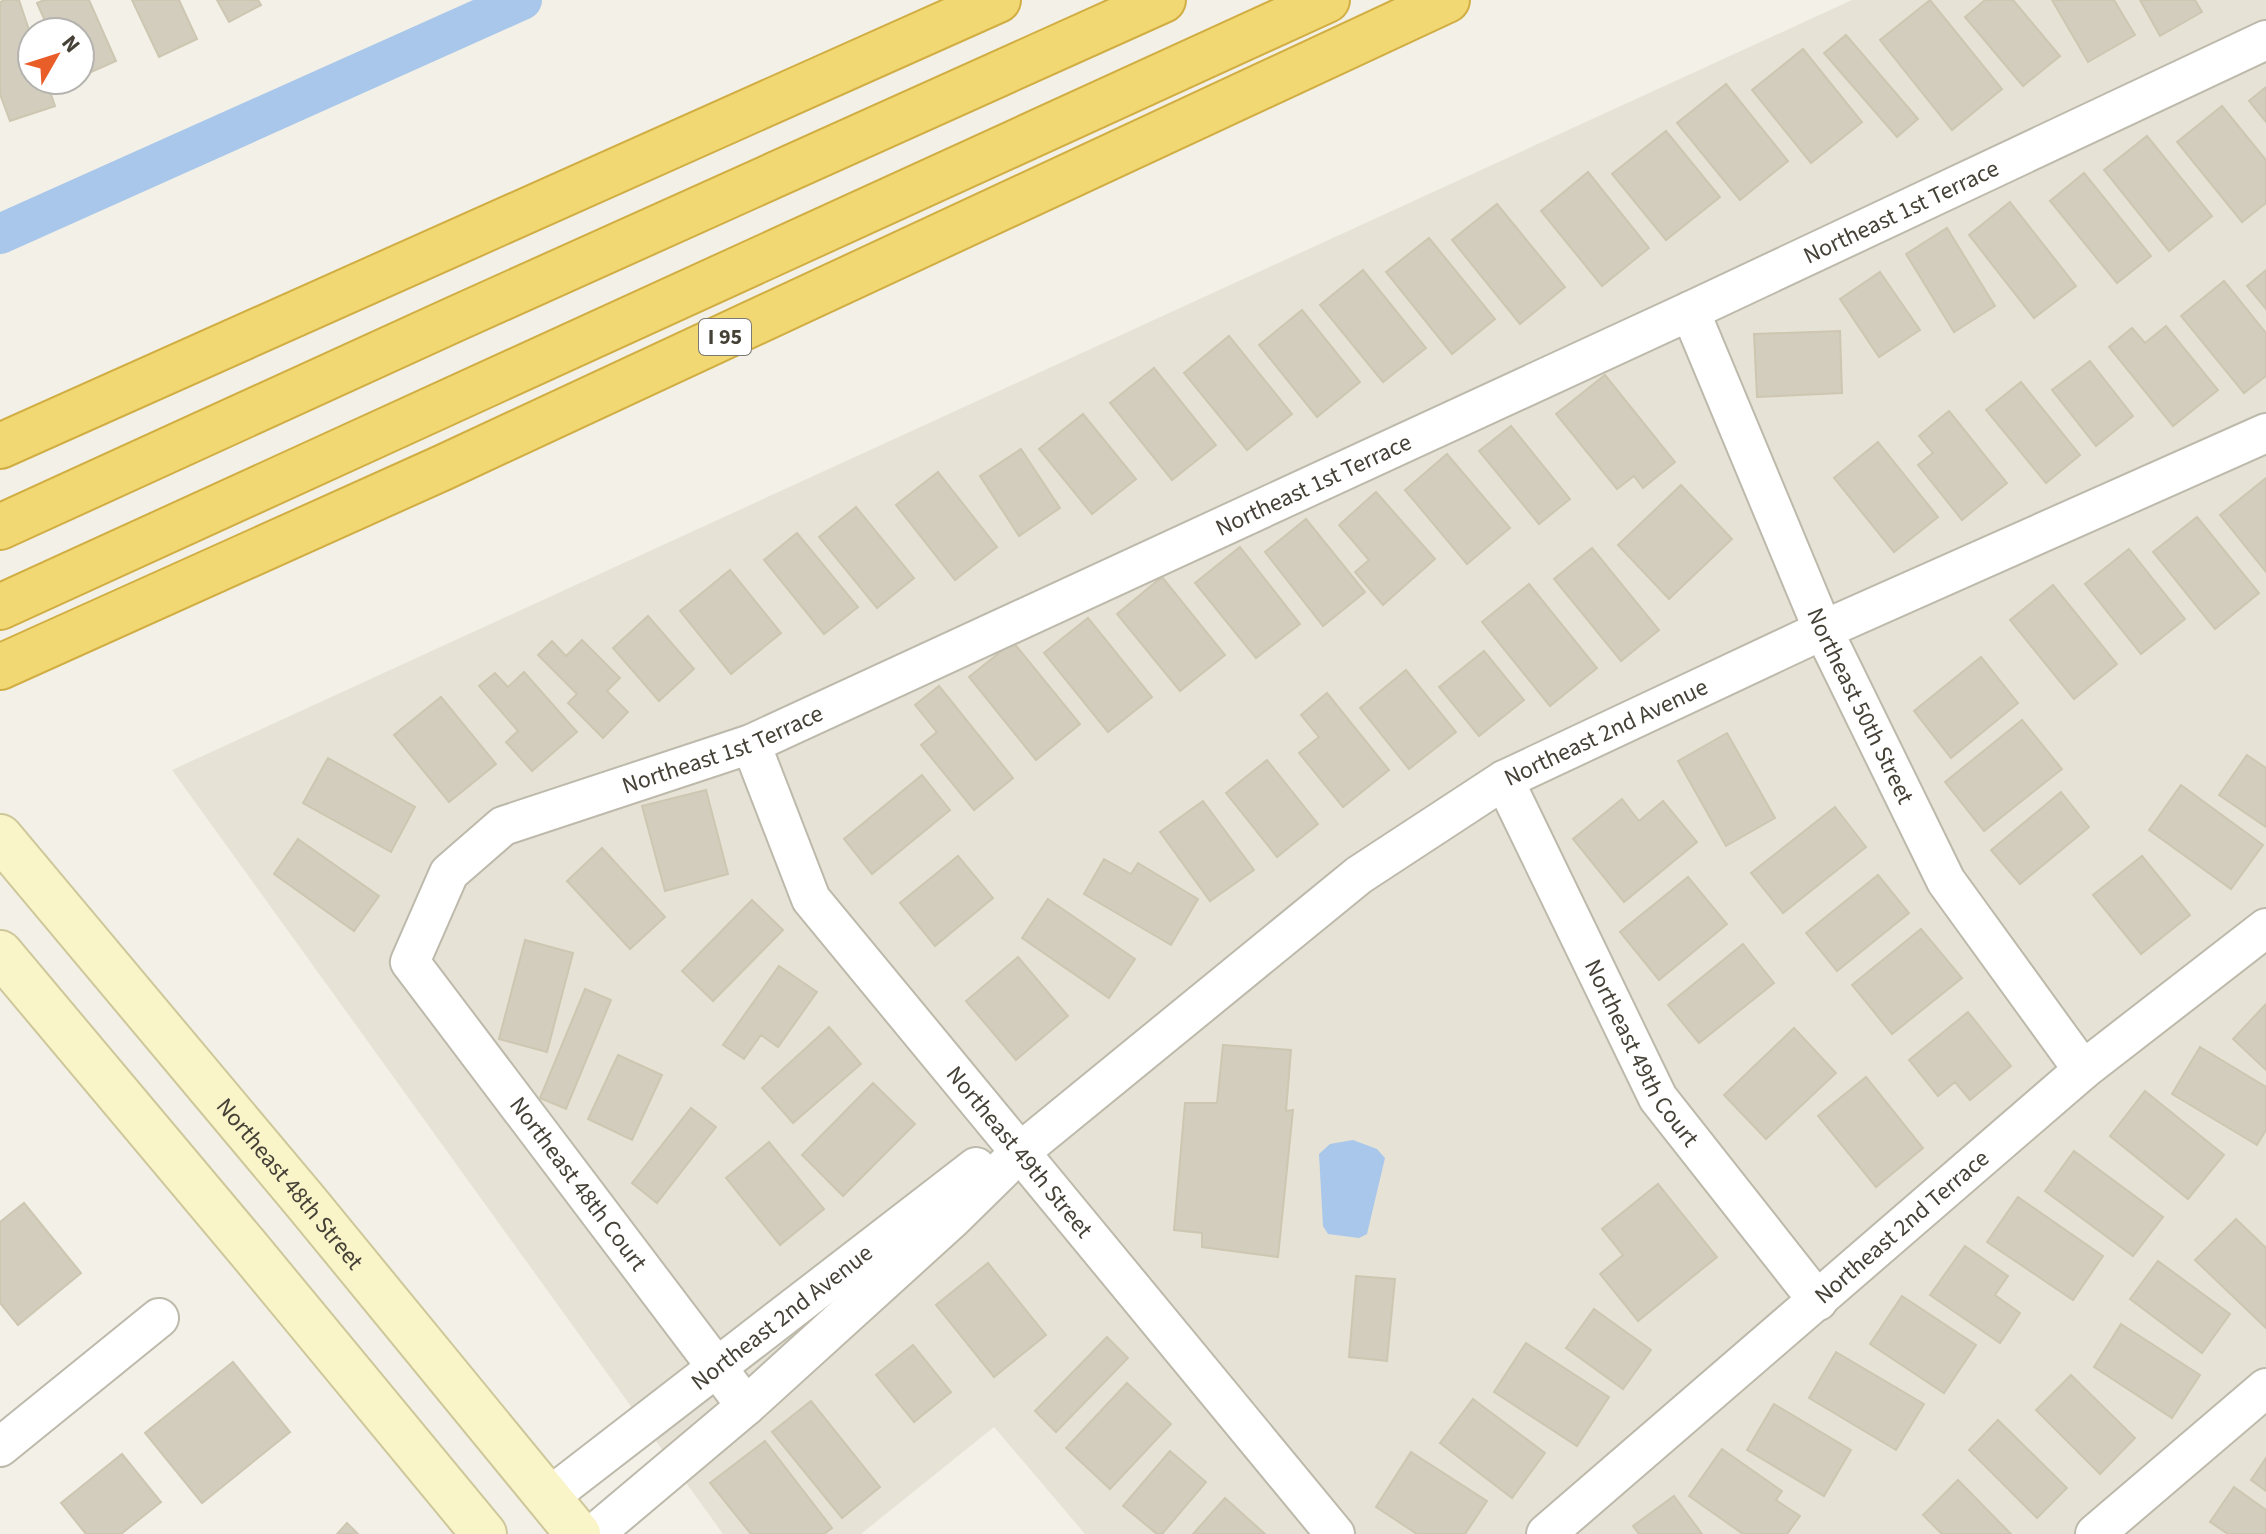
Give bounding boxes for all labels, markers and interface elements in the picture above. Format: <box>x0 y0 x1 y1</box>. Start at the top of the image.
north arrow <box>16 16 96 96</box>
text: N <box>54 28 88 60</box>
street label: Northeast 1st Terrace <box>1797 151 2005 273</box>
road number: I 95 <box>699 319 751 355</box>
street label: Northeast 1st Terrace <box>1210 424 1417 545</box>
street label: Northeast 50th Street <box>1798 602 1923 810</box>
street label: Northeast 2nd Avenue <box>1498 669 1713 795</box>
street label: Northeast 1st Terrace <box>617 696 829 803</box>
street label: Northeast 49th Court <box>1576 953 1708 1154</box>
street label: Northeast 49th Street <box>938 1058 1101 1246</box>
street label: Northeast 48th Street <box>208 1090 372 1277</box>
street label: Northeast 48th Court <box>501 1090 655 1278</box>
street label: Northeast 2nd Terrace <box>1806 1141 1997 1312</box>
street label: Northeast 2nd Avenue <box>683 1236 880 1399</box>

